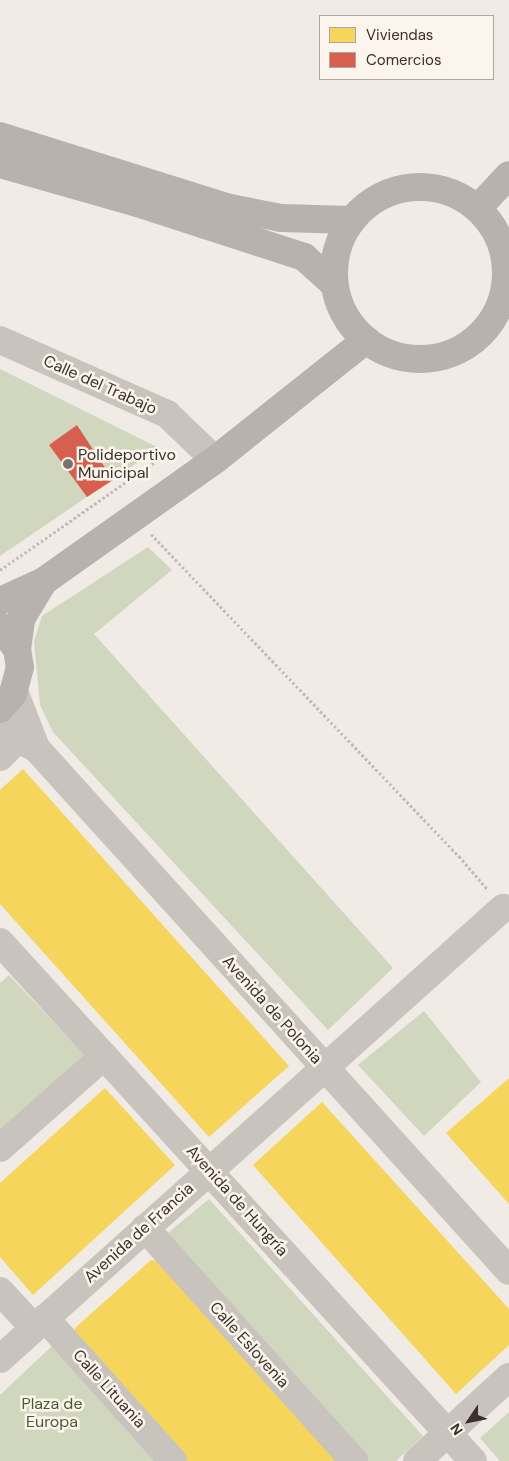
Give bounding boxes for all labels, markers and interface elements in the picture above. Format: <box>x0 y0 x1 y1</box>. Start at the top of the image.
legend <box>319 15 494 80</box>
text: Viviendas <box>366 25 433 45</box>
text: Comercios <box>366 50 441 70</box>
street label: Calle del Trabajo <box>40 351 160 419</box>
place label: Polideportivo Municipal <box>78 445 176 483</box>
marker: Polideportivo Municipal <box>62 458 74 470</box>
street label: Avenida de Polonia <box>218 952 326 1068</box>
street label: Avenida de Hungría <box>182 1142 292 1260</box>
street label: Avenida de Francia <box>80 1179 198 1287</box>
street label: Calle Eslovenia <box>205 1298 293 1392</box>
street label: Calle Lituania <box>69 1346 149 1432</box>
park label: Plaza de Europa <box>22 1394 82 1432</box>
north arrow <box>444 1396 494 1446</box>
text: N <box>446 1420 467 1439</box>

